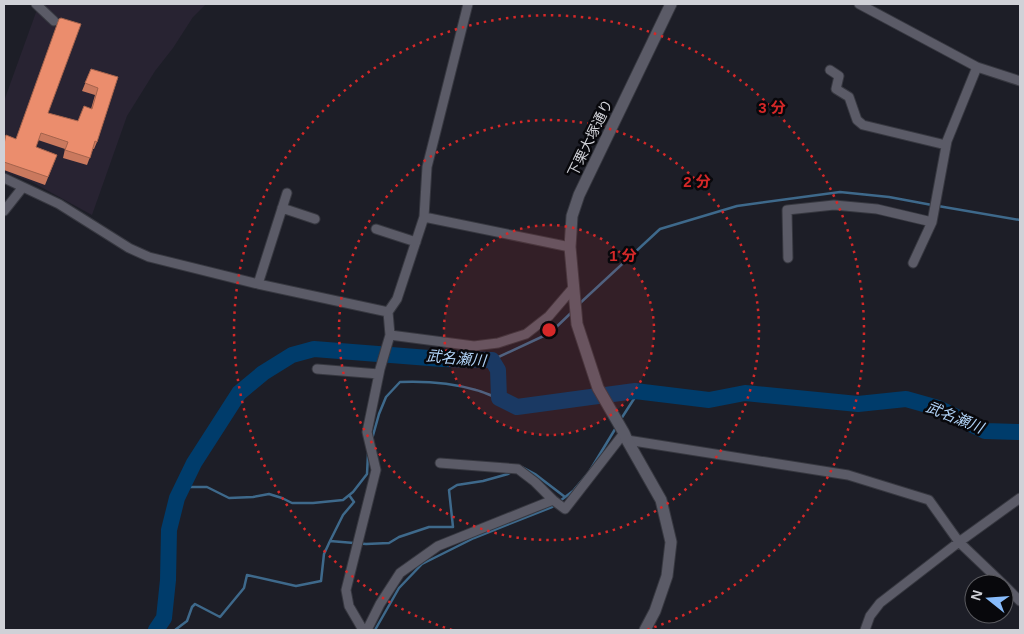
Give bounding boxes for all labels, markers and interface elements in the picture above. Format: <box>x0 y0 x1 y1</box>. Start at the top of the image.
street label: 下栗大塚通り <box>564 97 616 179</box>
text: 3 分 <box>758 99 786 116</box>
text: 2 分 <box>683 173 711 190</box>
text: 1 分 <box>609 247 637 264</box>
centre of rings <box>540 321 558 339</box>
water label: 武名瀬川 <box>425 347 489 369</box>
water label: 武名瀬川 <box>924 398 988 437</box>
north arrow <box>964 574 1014 624</box>
text: N <box>967 588 986 602</box>

